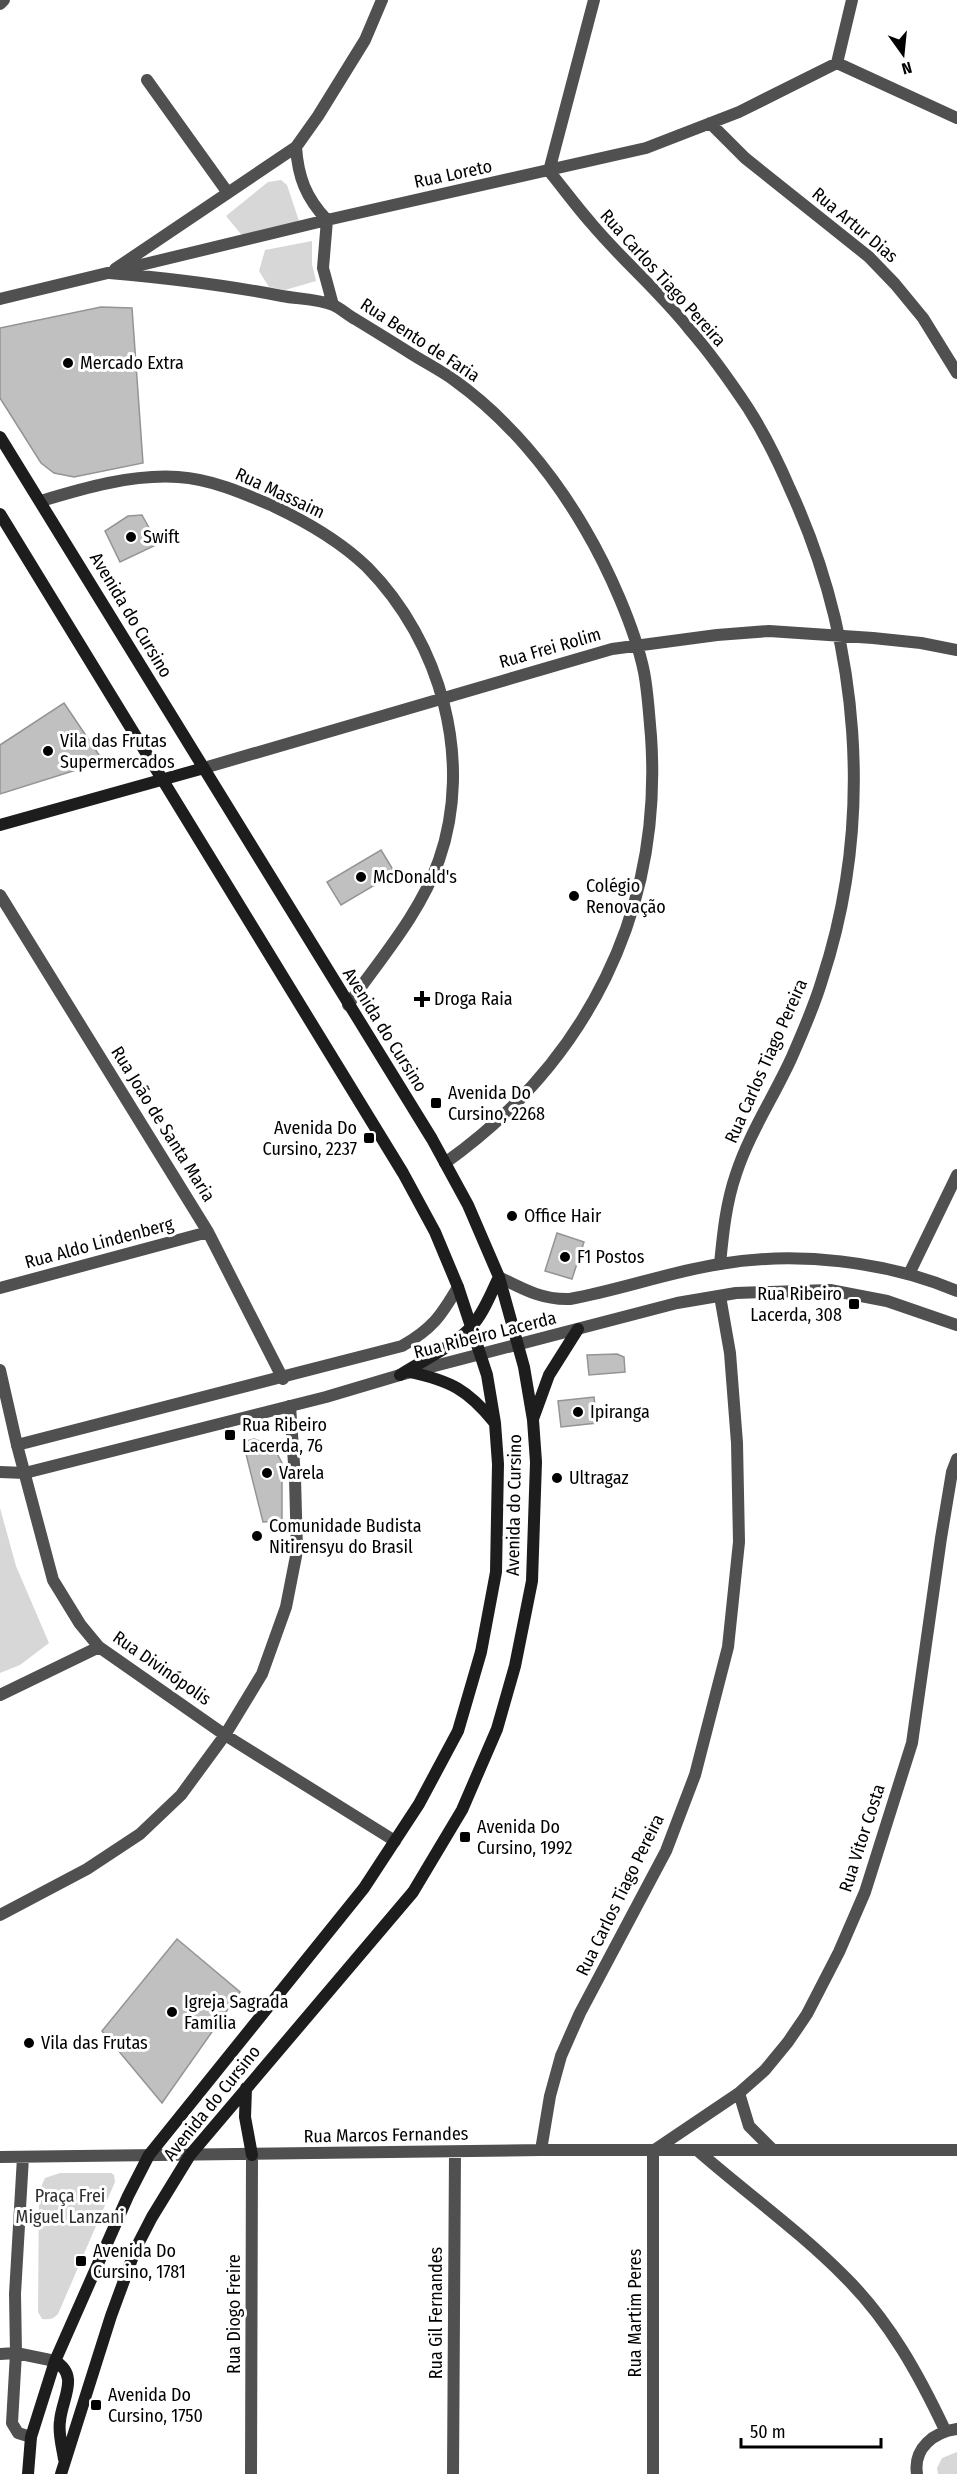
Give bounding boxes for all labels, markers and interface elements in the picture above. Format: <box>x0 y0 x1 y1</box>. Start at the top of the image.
north arrow <box>873 24 933 84</box>
text: N <box>900 58 914 78</box>
street label: Rua Loreto <box>412 155 494 193</box>
street label: Rua Artur Dias <box>808 183 903 267</box>
street label: Rua Carlos Tiago Pereira <box>596 205 731 351</box>
street label: Rua Bento de Faria <box>356 293 484 387</box>
place label: Mercado Extra <box>80 352 184 374</box>
marker: Mercado Extra <box>61 356 75 370</box>
street label: Rua Massaim <box>232 463 328 523</box>
place label: Swift <box>143 526 180 548</box>
marker: Swift <box>124 530 138 544</box>
street label: Avenida do Cursino <box>85 549 177 681</box>
street label: Rua Frei Rolim <box>496 623 604 673</box>
place label: Vila das Frutas Supermercados <box>60 730 175 773</box>
marker: Vila das Frutas Supermercados <box>41 744 55 758</box>
place label: McDonald's <box>373 866 457 888</box>
marker: McDonald's <box>354 870 368 884</box>
place label: Colégio Renovação <box>586 875 666 918</box>
marker: Colégio Renovação <box>567 889 581 903</box>
street label: Avenida do Cursino <box>338 964 432 1096</box>
street label: Rua Carlos Tiago Pereira <box>720 975 812 1146</box>
place label: Droga Raia <box>434 988 513 1010</box>
marker: Droga Raia <box>415 992 429 1006</box>
street label: Rua João de Santa Maria <box>106 1042 220 1206</box>
place label: Avenida Do Cursino, 2268 <box>448 1082 545 1125</box>
marker: Avenida Do Cursino, 2268 <box>429 1096 443 1110</box>
place label: Avenida Do Cursino, 2237 <box>263 1117 357 1160</box>
marker: Avenida Do Cursino, 2237 <box>362 1131 376 1145</box>
place label: Office Hair <box>524 1205 602 1227</box>
marker: Office Hair <box>505 1209 519 1223</box>
street label: Rua Aldo Lindenberg <box>22 1212 176 1273</box>
place label: F1 Postos <box>577 1246 645 1268</box>
marker: F1 Postos <box>558 1250 572 1264</box>
place label: Rua Ribeiro Lacerda, 308 <box>750 1283 842 1326</box>
marker: Rua Ribeiro Lacerda, 308 <box>847 1297 861 1311</box>
street label: Rua Ribeiro Lacerda <box>411 1307 559 1363</box>
place label: Ipiranga <box>590 1401 650 1423</box>
marker: Ipiranga <box>571 1405 585 1419</box>
place label: Rua Ribeiro Lacerda, 76 <box>242 1414 327 1457</box>
marker: Rua Ribeiro Lacerda, 76 <box>223 1428 237 1442</box>
street label: Avenida do Cursino <box>502 1434 526 1576</box>
place label: Varela <box>279 1462 325 1484</box>
marker: Varela <box>260 1466 274 1480</box>
place label: Ultragaz <box>569 1467 629 1489</box>
marker: Ultragaz <box>550 1471 564 1485</box>
place label: Comunidade Budista Nitirensyu do Brasil <box>269 1515 422 1558</box>
marker: Comunidade Budista Nitirensyu do Brasil <box>250 1529 264 1543</box>
street label: Rua Divinópolis <box>109 1626 216 1710</box>
street label: Rua Vitor Costa <box>834 1781 890 1895</box>
street label: Rua Carlos Tiago Pereira <box>571 1810 669 1979</box>
place label: Avenida Do Cursino, 1992 <box>477 1816 572 1859</box>
marker: Avenida Do Cursino, 1992 <box>458 1830 472 1844</box>
place label: Igreja Sagrada Família <box>184 1991 289 2034</box>
marker: Igreja Sagrada Família <box>165 2005 179 2019</box>
place label: Vila das Frutas <box>41 2032 148 2054</box>
marker: Vila das Frutas <box>22 2036 36 2050</box>
street label: Avenida do Cursino <box>159 2041 265 2165</box>
street label: Rua Marcos Fernandes <box>303 2123 469 2147</box>
park label: Praça Frei Miguel Lanzani <box>16 2185 124 2228</box>
place label: Avenida Do Cursino, 1781 <box>93 2240 186 2283</box>
street label: Rua Gil Fernandes <box>425 2246 447 2379</box>
street label: Rua Martim Peres <box>624 2248 646 2377</box>
marker: Avenida Do Cursino, 1781 <box>74 2254 88 2268</box>
street label: Rua Diogo Freire <box>223 2254 245 2374</box>
place label: Avenida Do Cursino, 1750 <box>108 2384 203 2427</box>
marker: Avenida Do Cursino, 1750 <box>89 2398 103 2412</box>
scale bar <box>741 2411 880 2449</box>
text: 50 m <box>750 2421 786 2443</box>

